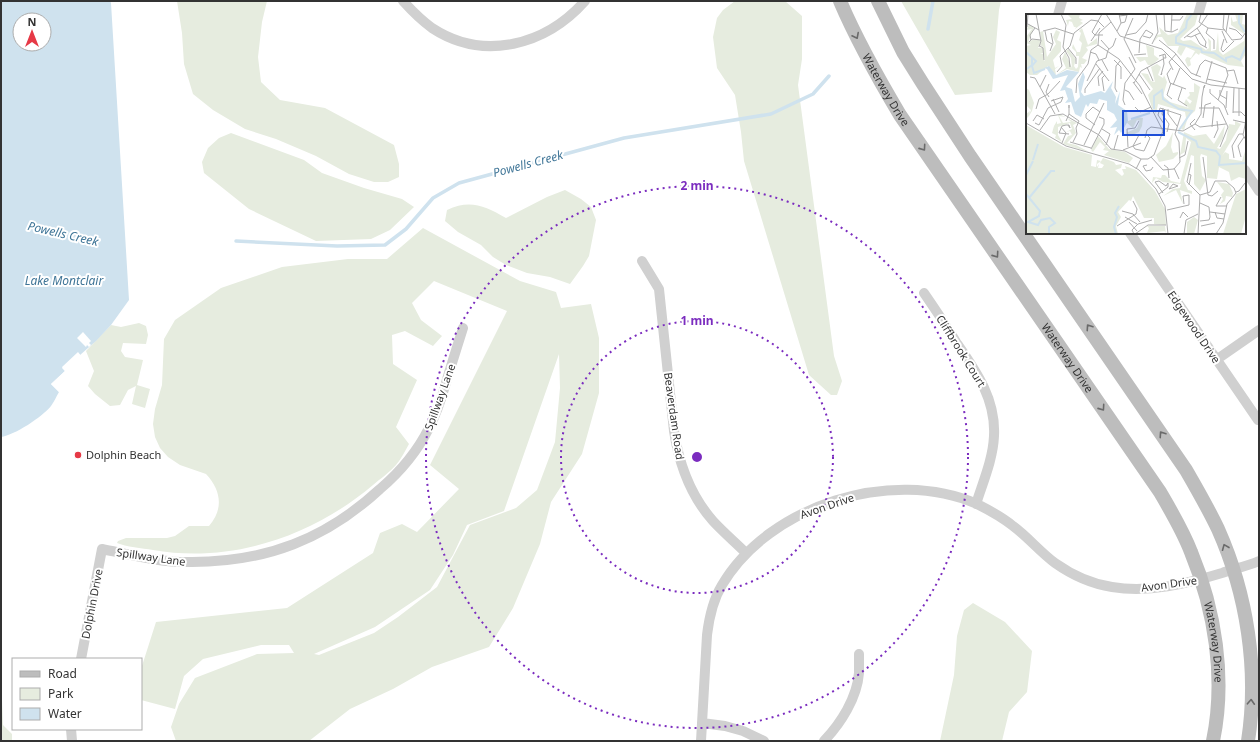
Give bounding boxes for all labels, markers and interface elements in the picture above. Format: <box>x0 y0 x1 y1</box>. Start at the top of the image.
north arrow <box>12 12 52 52</box>
text: N <box>28 14 36 29</box>
inset map <box>1026 14 1246 234</box>
one-way arrow <box>851 32 859 40</box>
street label: Waterway Drive <box>859 51 913 129</box>
one-way arrow <box>918 144 926 151</box>
water label: Powells Creek <box>491 146 566 181</box>
text: 2 min <box>680 177 714 194</box>
water label: Powells Creek <box>26 217 101 250</box>
one-way arrow <box>991 251 999 258</box>
water label: Lake Montclair <box>25 272 104 289</box>
street label: Edgewood Drive <box>1165 288 1224 366</box>
text: 1 min <box>680 312 714 329</box>
street label: Cliffbrook Court <box>933 312 990 390</box>
street label: Waterway Drive <box>1039 320 1097 395</box>
one-way arrow <box>1086 324 1093 331</box>
street label: Spillway Lane <box>421 362 458 432</box>
street label: Beaverdam Road <box>661 371 688 461</box>
one-way arrow <box>1097 404 1105 411</box>
one-way arrow <box>1160 432 1167 439</box>
place label: Dolphin Beach <box>86 447 161 462</box>
marker: Dolphin Beach <box>73 450 83 460</box>
centre of rings <box>690 450 704 464</box>
street label: Avon Drive <box>798 489 856 522</box>
street label: Spillway Lane <box>116 544 187 569</box>
one-way arrow <box>1222 544 1230 551</box>
street label: Dolphin Drive <box>77 568 106 640</box>
street label: Avon Drive <box>1140 572 1198 595</box>
street label: Waterway Drive <box>1201 600 1227 683</box>
legend <box>12 658 142 730</box>
text: Road <box>48 665 77 682</box>
text: Park <box>48 685 74 702</box>
one-way arrow <box>1247 699 1256 705</box>
text: Water <box>48 705 82 722</box>

